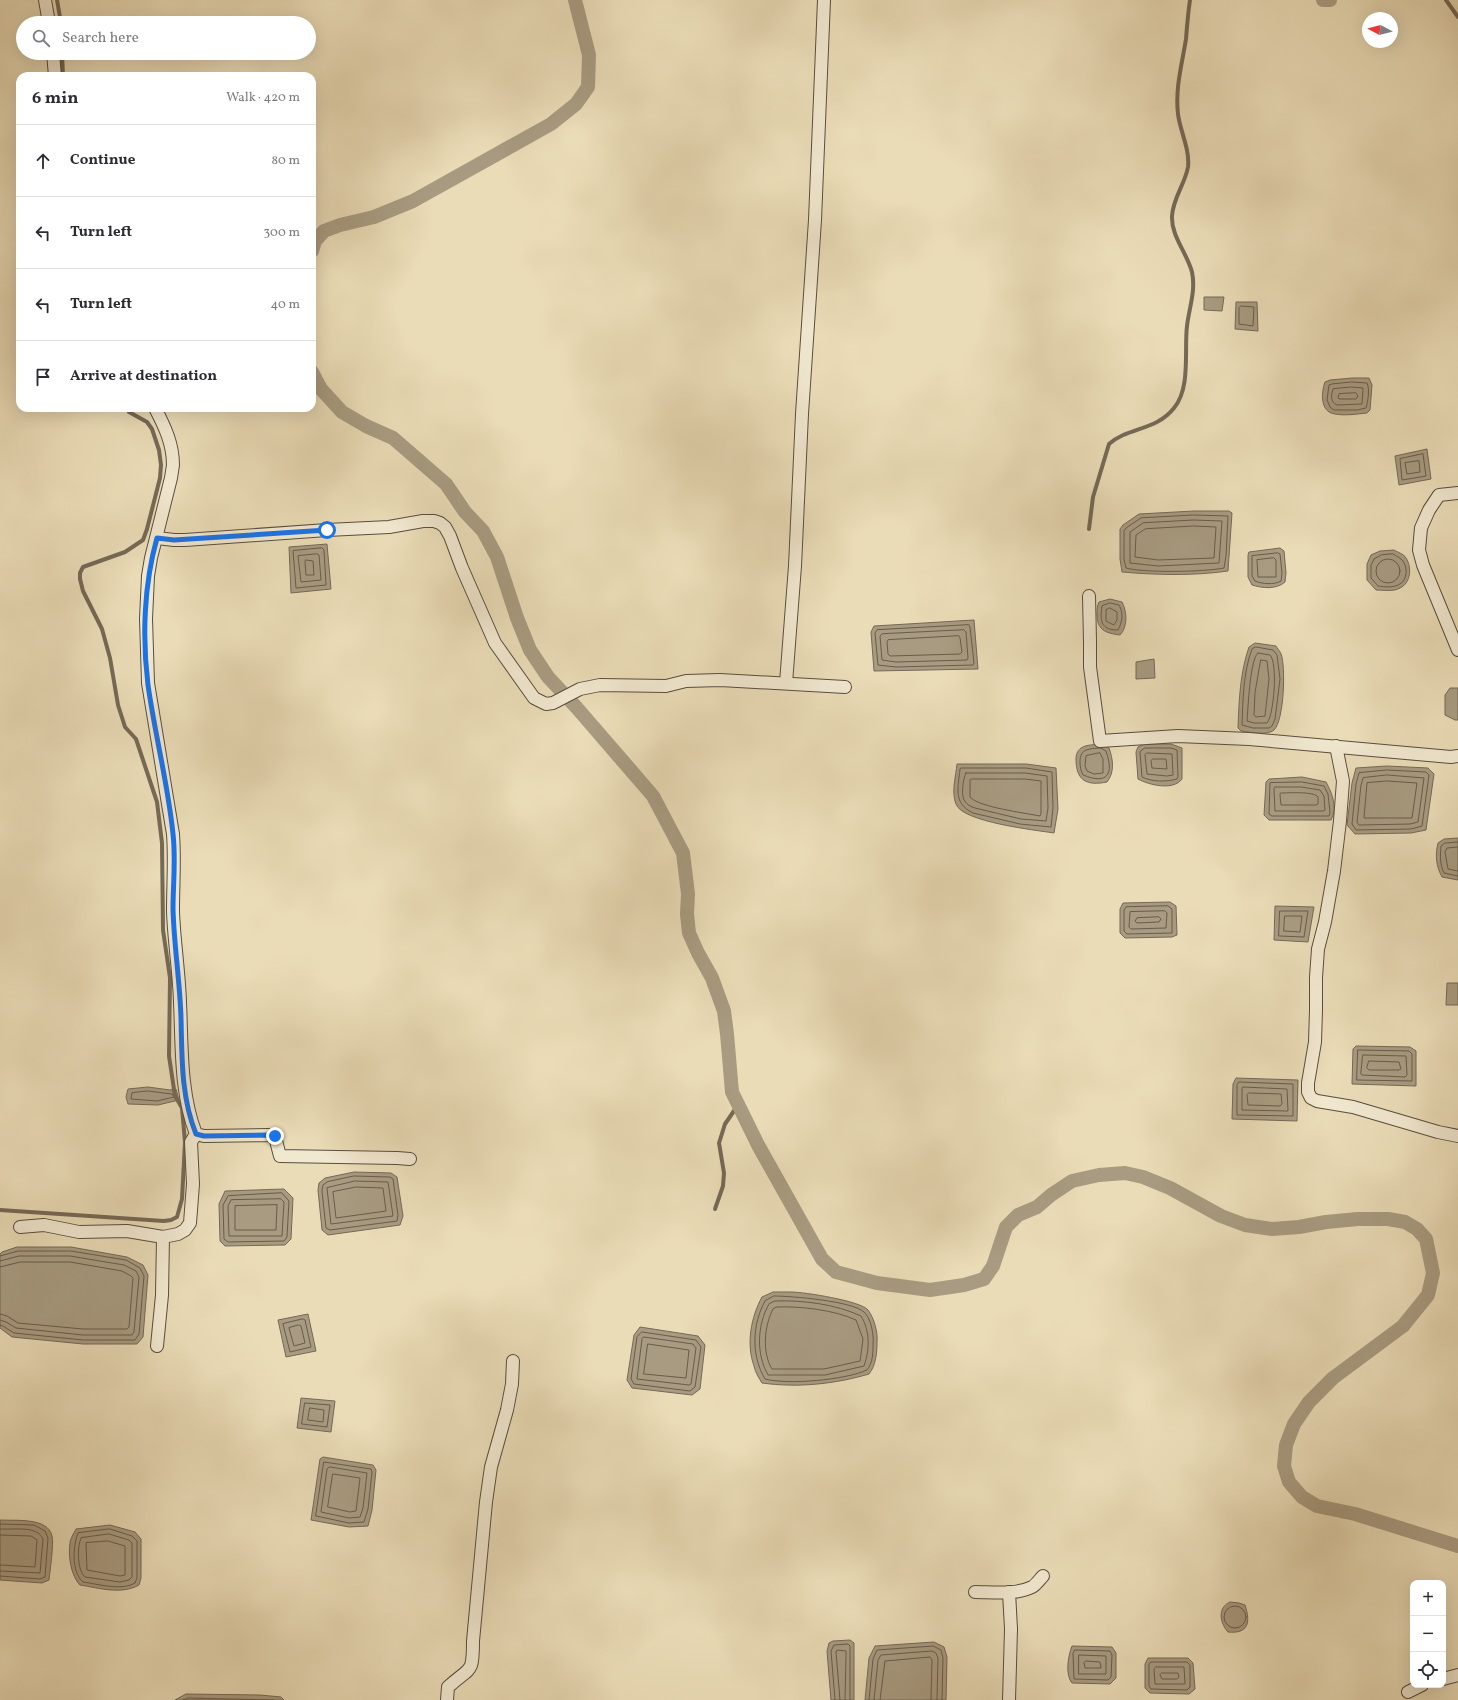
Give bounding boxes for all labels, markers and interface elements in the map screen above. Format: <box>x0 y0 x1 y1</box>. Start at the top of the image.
north arrow <box>1362 12 1398 48</box>
search box <box>16 16 316 60</box>
icon: search <box>30 27 52 49</box>
text: Search here <box>62 28 139 49</box>
text: 6 min <box>32 87 78 110</box>
text: Walk · 420 m <box>226 89 300 107</box>
icon: ahead <box>32 150 54 172</box>
text: Continue <box>70 150 135 171</box>
text: 80 m <box>271 152 300 170</box>
icon: left <box>32 222 54 244</box>
text: Turn left <box>70 222 132 243</box>
text: 300 m <box>264 224 300 242</box>
icon: left <box>32 294 54 316</box>
text: Turn left <box>70 294 132 315</box>
text: 40 m <box>271 296 300 314</box>
icon: arrive <box>32 366 54 388</box>
text: Arrive at destination <box>70 366 217 387</box>
route start <box>318 521 336 539</box>
route end <box>266 1127 284 1145</box>
map controls <box>1410 1580 1446 1688</box>
button: + <box>1410 1580 1446 1616</box>
button: − <box>1410 1616 1446 1652</box>
button: locate <box>1410 1652 1446 1688</box>

